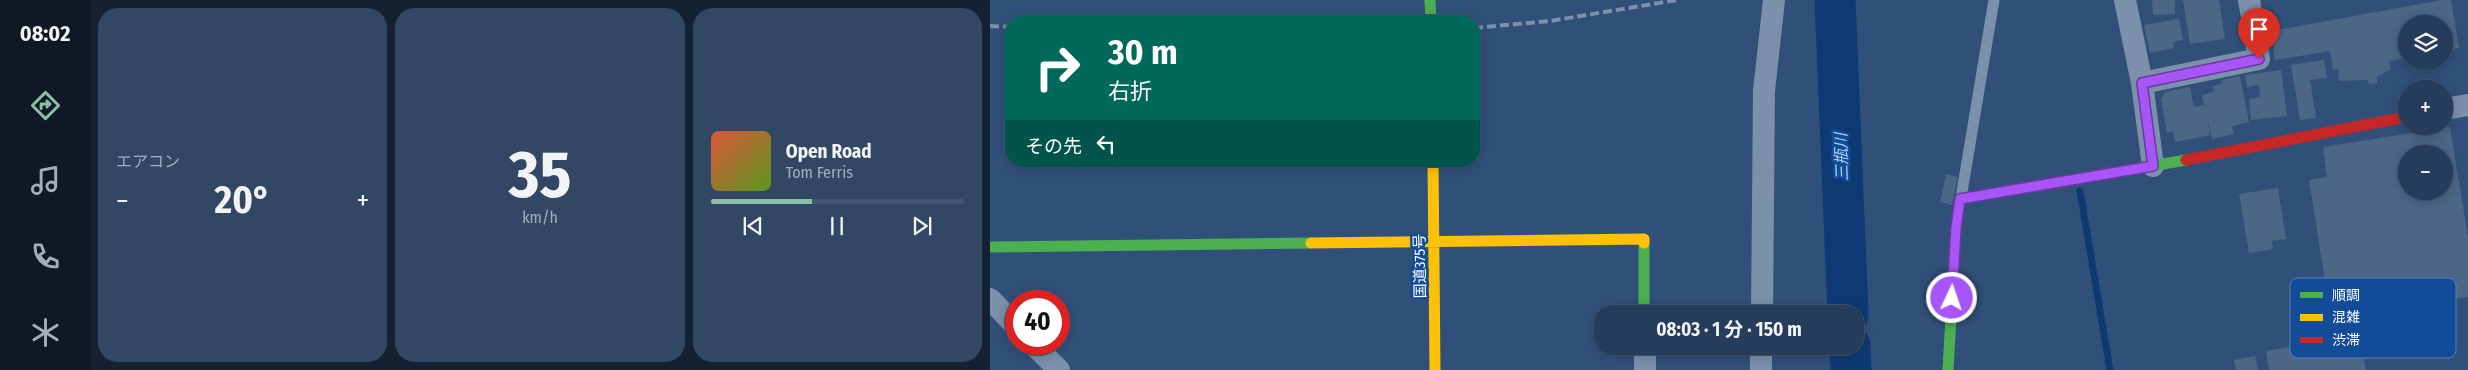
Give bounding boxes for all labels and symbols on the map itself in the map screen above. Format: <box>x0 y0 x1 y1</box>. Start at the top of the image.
pin <box>2238 8 2280 59</box>
water label: 三瓶川 <box>1831 131 1852 181</box>
street label: 国道375号 <box>1410 234 1430 298</box>
position arrow <box>1925 271 1977 323</box>
legend <box>2290 278 2456 358</box>
text: 順調 <box>2332 287 2360 304</box>
speed limit sign: 40 <box>1005 290 1070 355</box>
text: 混雑 <box>2332 309 2360 326</box>
text: 渋滞 <box>2332 332 2360 349</box>

